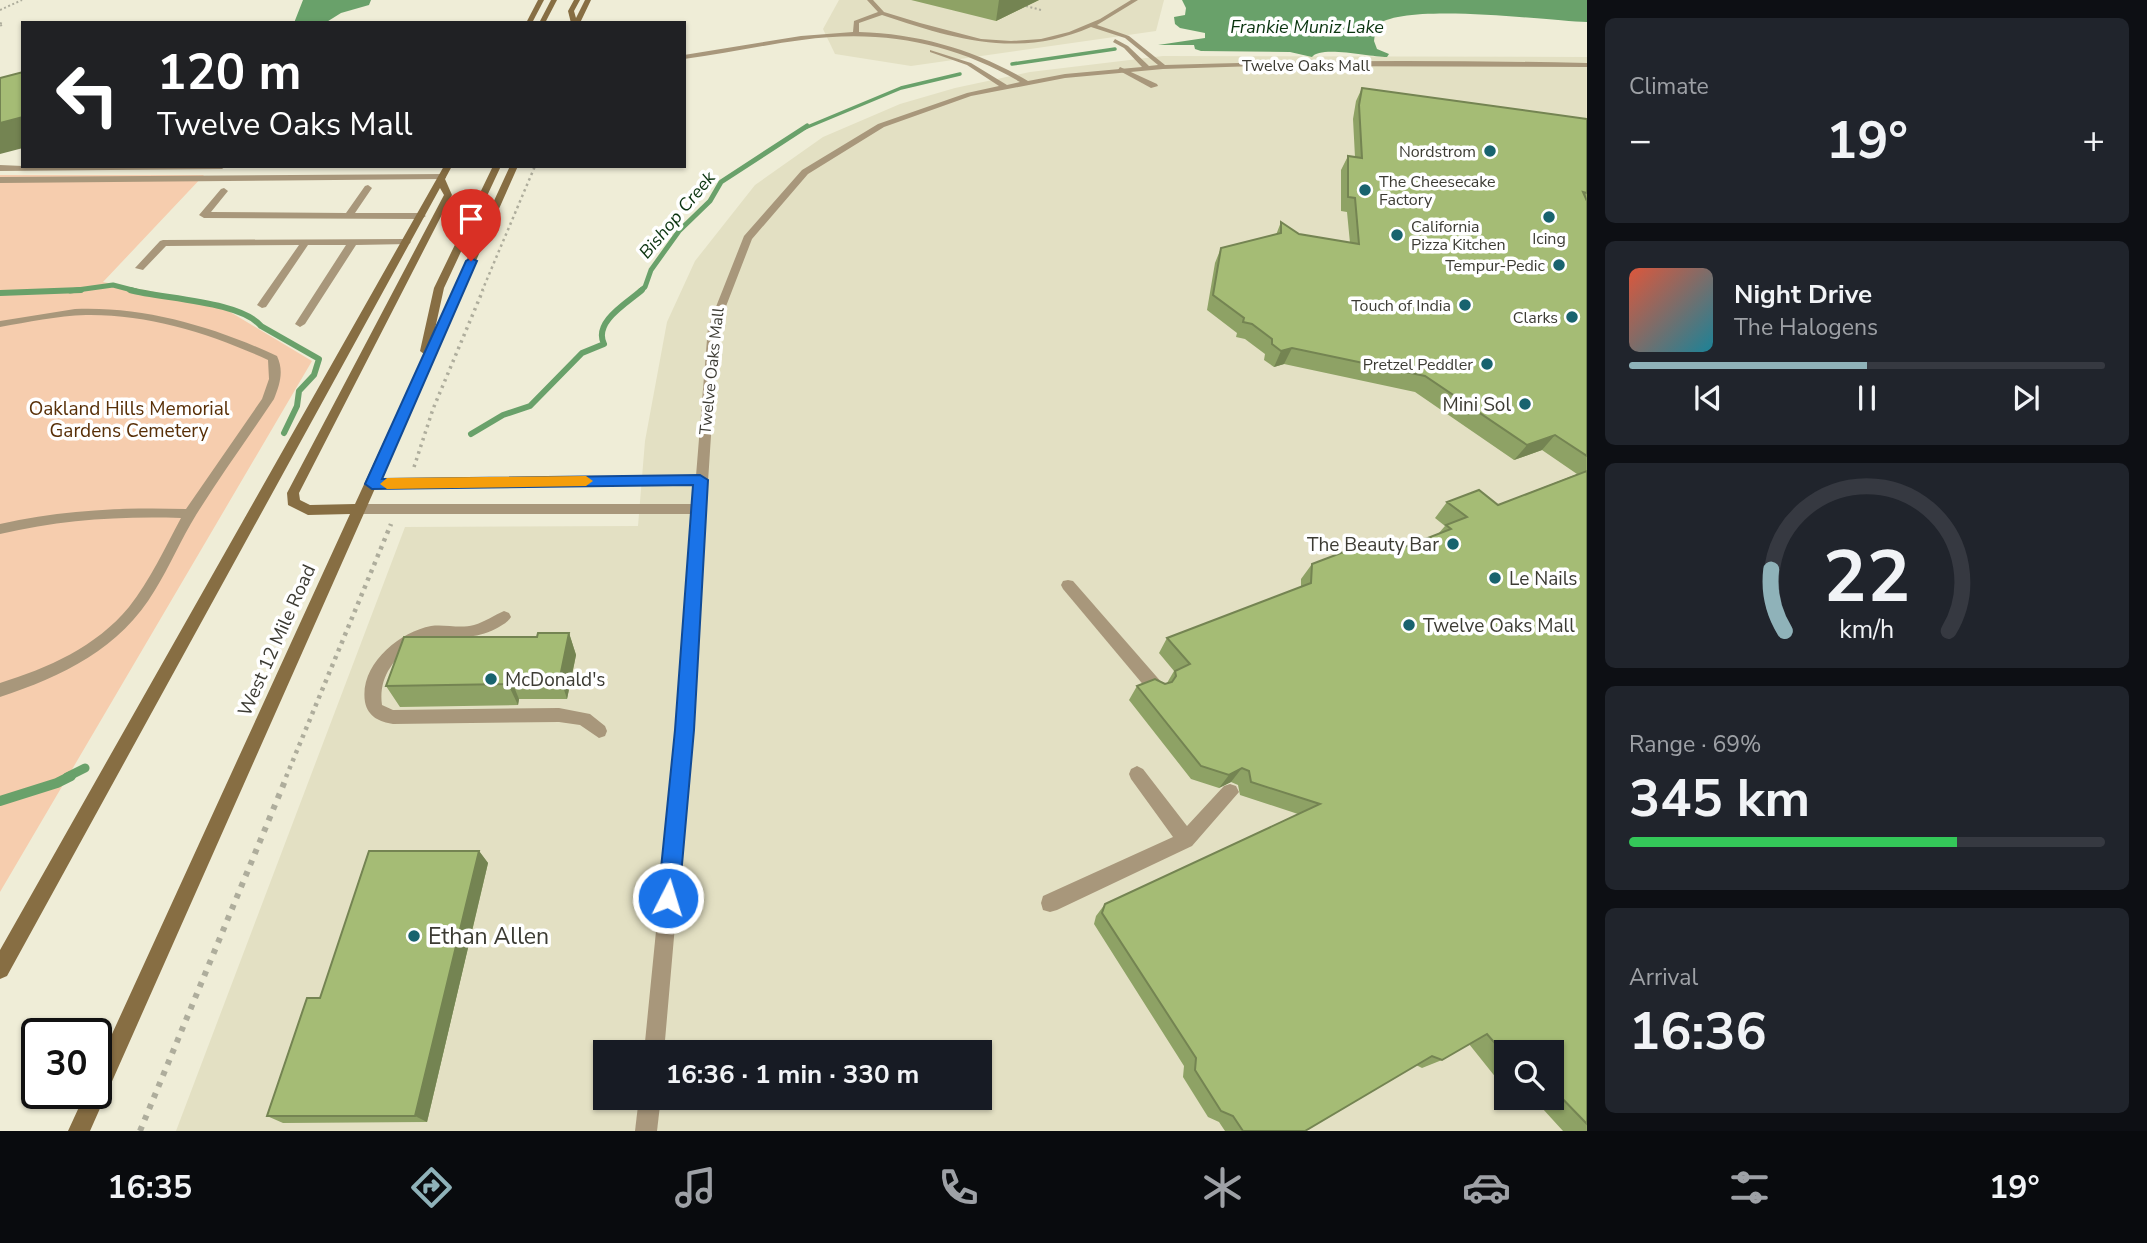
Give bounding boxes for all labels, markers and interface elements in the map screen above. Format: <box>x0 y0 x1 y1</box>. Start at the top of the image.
water label: Frankie Muniz Lake <box>1230 15 1384 39</box>
text: 120 m <box>157 39 301 106</box>
icon: left <box>42 49 133 140</box>
street label: Twelve Oaks Mall <box>1242 55 1370 77</box>
text: Climate <box>1629 71 1709 102</box>
text: Twelve Oaks Mall <box>157 103 413 146</box>
text: 19° <box>1826 105 1908 176</box>
text: − <box>1629 115 1652 166</box>
text: + <box>2082 115 2105 166</box>
place label: Nordstrom <box>1399 141 1476 163</box>
marker: Nordstrom <box>1482 143 1498 159</box>
water label: Bishop Creek <box>633 166 721 264</box>
place label: The Cheesecake Factory <box>1379 171 1496 211</box>
marker: The Cheesecake Factory <box>1357 182 1373 198</box>
pin <box>441 189 501 261</box>
icon: arrive <box>452 200 490 238</box>
marker: Icing <box>1541 209 1557 225</box>
place label: California Pizza Kitchen <box>1411 216 1506 256</box>
marker: California Pizza Kitchen <box>1389 227 1405 243</box>
place label: Icing <box>1532 228 1566 250</box>
place label: Tempur-Pedic <box>1445 255 1546 277</box>
marker: Tempur-Pedic <box>1551 257 1567 273</box>
text: Night Drive <box>1734 277 1872 312</box>
place label: Touch of India <box>1351 295 1451 317</box>
marker: Touch of India <box>1457 297 1473 313</box>
street label: Twelve Oaks Mall <box>694 306 730 436</box>
place label: Clarks <box>1513 307 1558 329</box>
marker: Clarks <box>1564 309 1580 325</box>
text: The Halogens <box>1734 312 1878 343</box>
place label: Pretzel Peddler <box>1363 354 1473 376</box>
marker: Pretzel Peddler <box>1479 356 1495 372</box>
icon: previous <box>1689 379 1727 417</box>
icon: pause <box>1848 379 1886 417</box>
icon: next <box>2007 379 2045 417</box>
place label: Mini Sol <box>1442 392 1511 418</box>
park label: Oakland Hills Memorial Gardens Cemetery <box>29 396 230 444</box>
marker: Mini Sol <box>1517 396 1533 412</box>
text: 22 <box>1823 528 1911 628</box>
place label: The Beauty Bar <box>1307 532 1439 558</box>
marker: The Beauty Bar <box>1445 536 1461 552</box>
street label: West 12 Mile Road <box>232 560 322 720</box>
place label: Le Nails <box>1509 566 1577 592</box>
marker: Le Nails <box>1487 570 1503 586</box>
place label: Twelve Oaks Mall <box>1423 613 1575 639</box>
text: km/h <box>1839 613 1895 647</box>
marker: Twelve Oaks Mall <box>1401 617 1417 633</box>
place label: McDonald's <box>505 667 606 693</box>
marker: McDonald's <box>483 671 499 687</box>
text: Range · 69% <box>1629 729 1761 760</box>
text: 345 km <box>1629 763 1810 834</box>
position arrow <box>631 861 705 935</box>
place label: Ethan Allen <box>428 921 549 952</box>
marker: Ethan Allen <box>406 928 422 944</box>
text: Arrival <box>1629 962 1698 993</box>
text: 16:36 <box>1629 996 1767 1067</box>
speed limit sign: 30 <box>21 1018 112 1109</box>
map controls <box>1494 1040 1564 1110</box>
button: search <box>1494 1040 1564 1110</box>
text: 16:36 · 1 min · 330 m <box>666 1057 919 1092</box>
icon: directions <box>407 1163 456 1212</box>
icon: music <box>671 1163 720 1212</box>
icon: phone <box>934 1163 983 1212</box>
icon: climate <box>1198 1163 1247 1212</box>
icon: car <box>1462 1163 1511 1212</box>
icon: filters <box>1725 1163 1774 1212</box>
text: 16:35 <box>107 1166 192 1209</box>
text: 19° <box>1989 1166 2040 1209</box>

